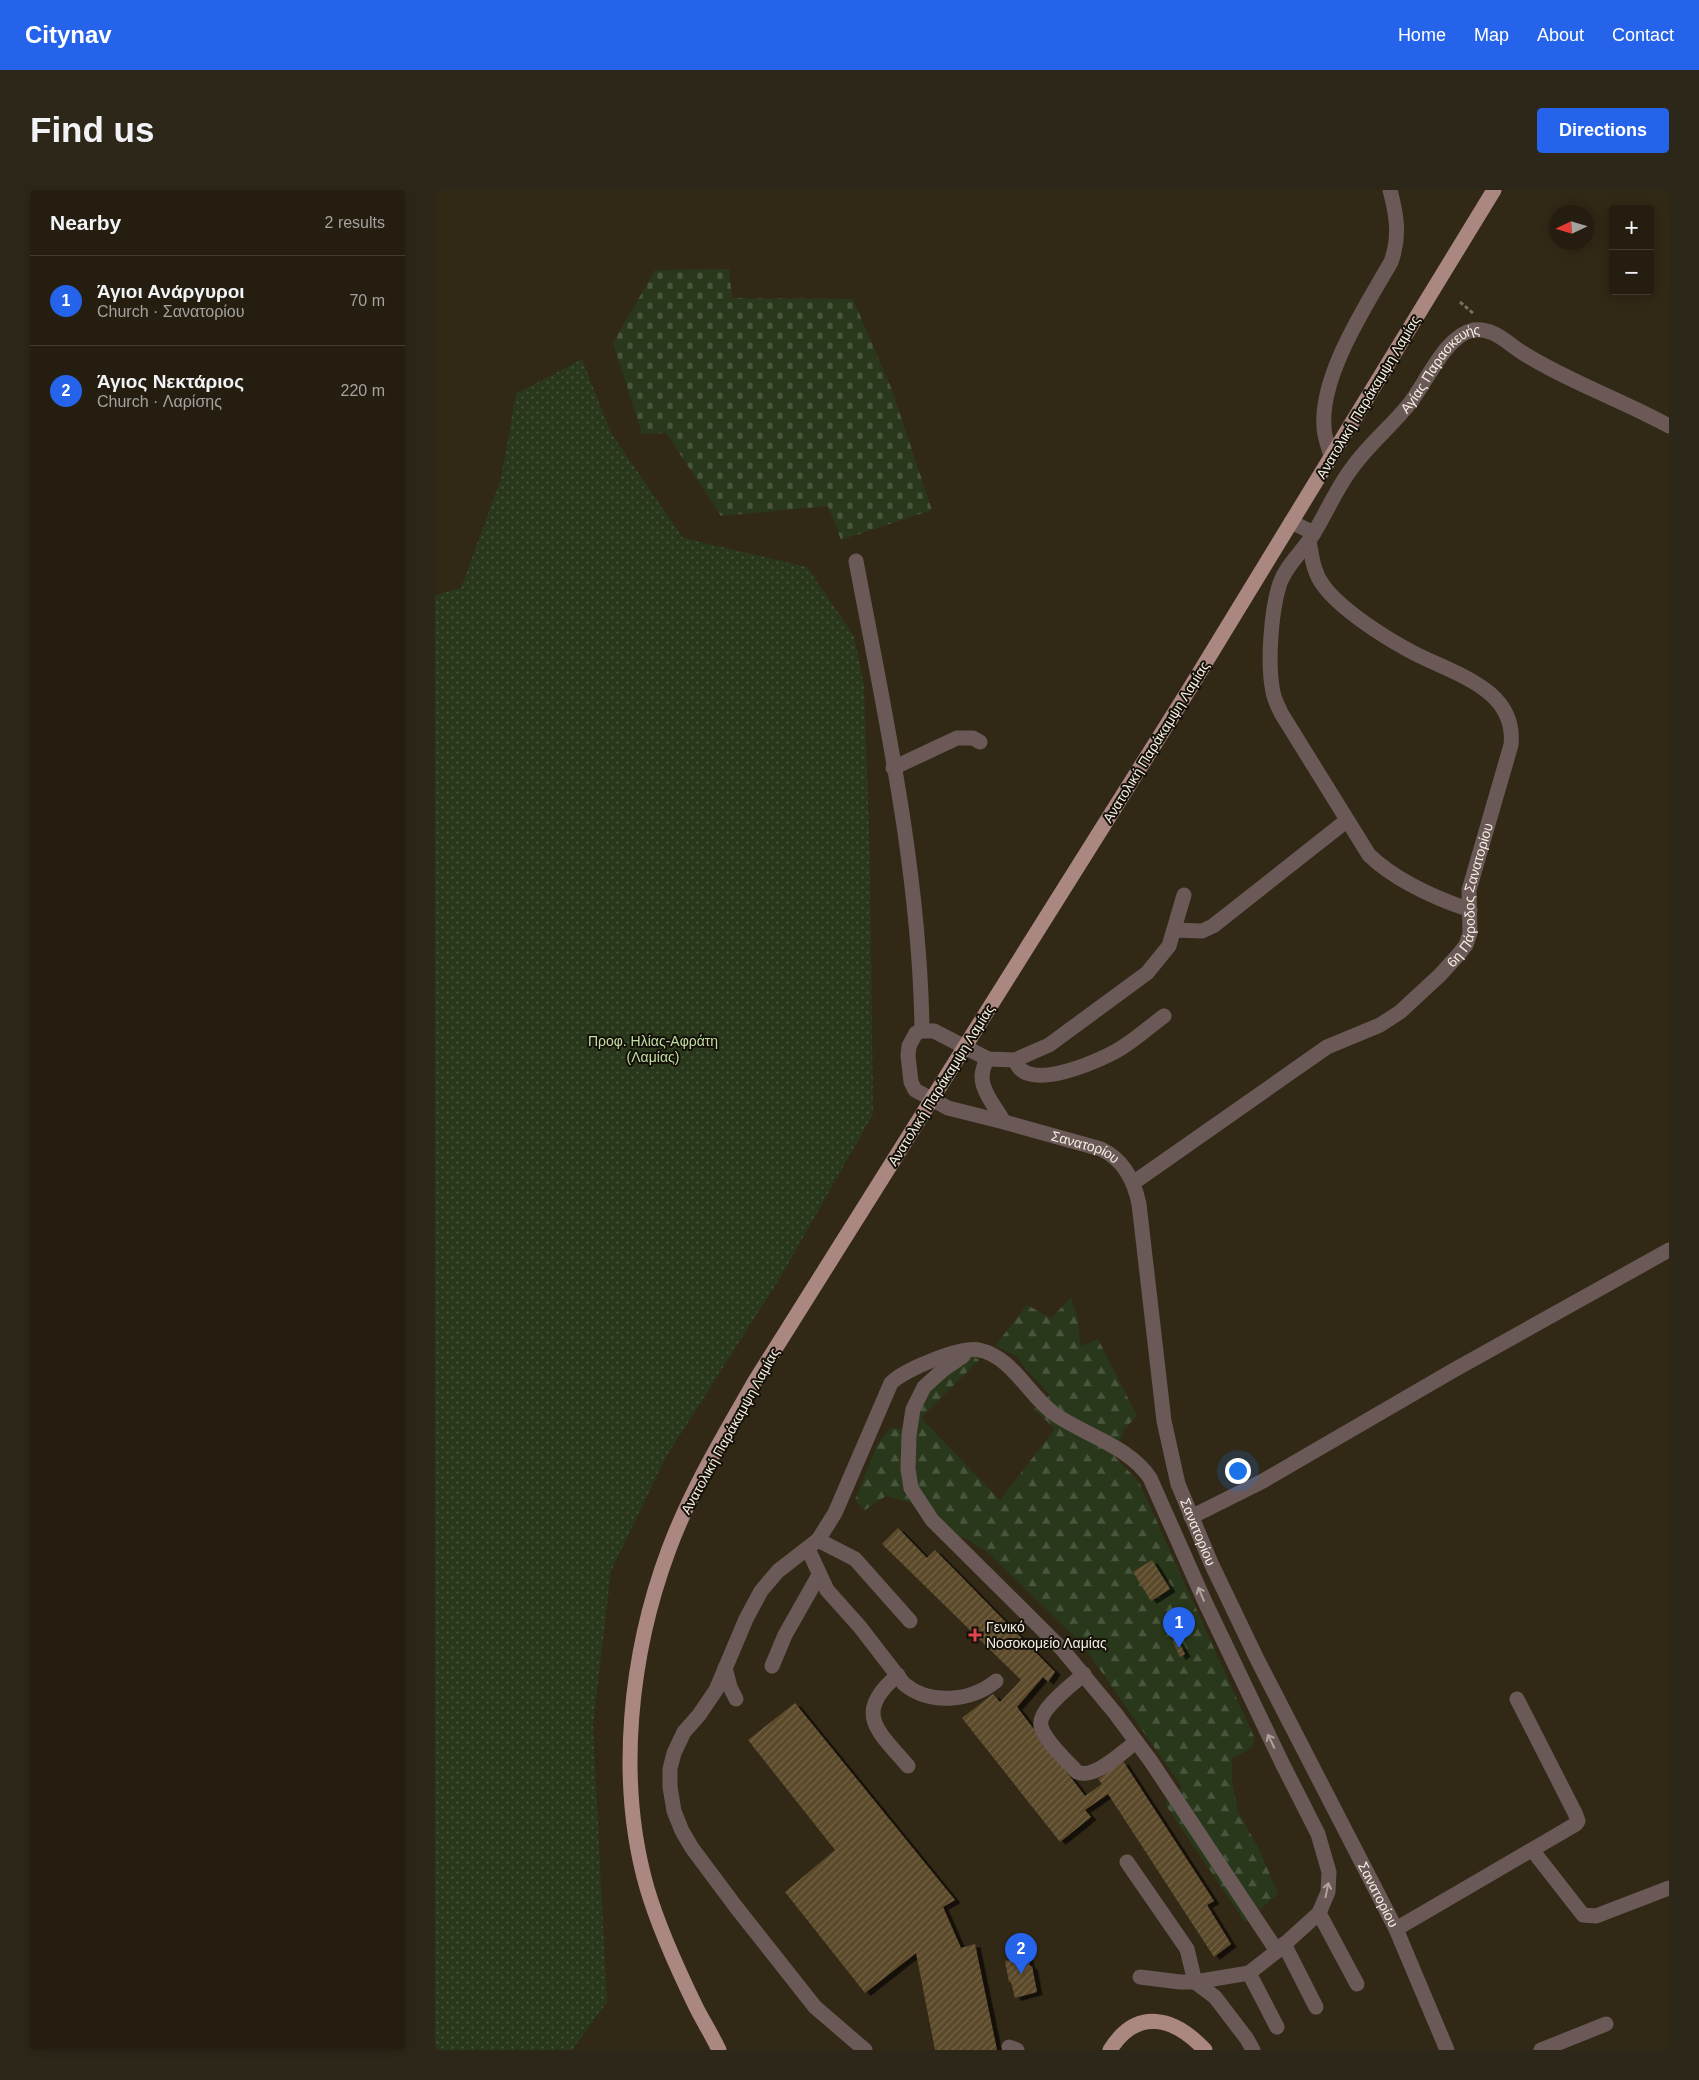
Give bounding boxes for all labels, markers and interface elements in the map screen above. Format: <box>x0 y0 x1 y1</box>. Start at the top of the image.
text: Citynav <box>25 21 112 48</box>
text: Home <box>1398 25 1446 45</box>
text: Map <box>1474 25 1509 45</box>
text: About <box>1537 25 1584 45</box>
text: Contact <box>1612 25 1674 45</box>
button: Directions <box>1537 108 1669 153</box>
text: Find us <box>30 110 154 149</box>
north arrow <box>1549 205 1594 250</box>
map controls <box>1609 205 1654 295</box>
button: + <box>1609 205 1654 250</box>
text: Nearby <box>50 211 121 234</box>
text: 2 results <box>325 214 385 231</box>
button: − <box>1609 250 1654 295</box>
text: Άγιοι Ανάργυροι <box>97 281 245 302</box>
text: 1 <box>62 292 70 309</box>
text: 70 m <box>349 292 385 309</box>
text: Church · Σανατορίου <box>97 303 244 320</box>
street label: Ανατολική Παράκαμψη Λαμίας <box>1313 312 1423 481</box>
street label: Αγίας Παρασκευής <box>1397 322 1481 417</box>
text: Άγιος Νεκτάριος <box>97 371 244 392</box>
text: 2 <box>62 382 70 399</box>
text: 220 m <box>341 382 385 399</box>
text: Church · Λαρίσης <box>97 393 222 410</box>
street label: Ανατολική Παράκαμψη Λαμίας <box>1100 658 1213 826</box>
street label: 6η Πάροδος Σανατορίου <box>1443 821 1496 970</box>
street label: Ανατολική Παράκαμψη Λαμίας <box>885 1001 998 1169</box>
park label: Προφ. Ηλίας-Αφράτη (Λαμίας) <box>588 1033 718 1065</box>
street label: Σανατορίου <box>1049 1128 1123 1166</box>
street label: Ανατολική Παράκαμψη Λαμίας <box>678 1345 783 1517</box>
your location <box>1225 1458 1251 1484</box>
street label: Σανατορίου <box>1177 1496 1219 1568</box>
one-way arrow <box>1196 1587 1206 1602</box>
pin: 1 <box>1163 1607 1195 1648</box>
place label: Γενικό Νοσοκομείο Λαμίας <box>986 1619 1107 1651</box>
marker: Γενικό Νοσοκομείο Λαμίας <box>968 1628 982 1642</box>
one-way arrow <box>1266 1734 1276 1749</box>
street label: Σανατορίου <box>1355 1859 1402 1930</box>
one-way arrow <box>1323 1883 1332 1899</box>
pin: 2 <box>1005 1933 1037 1974</box>

